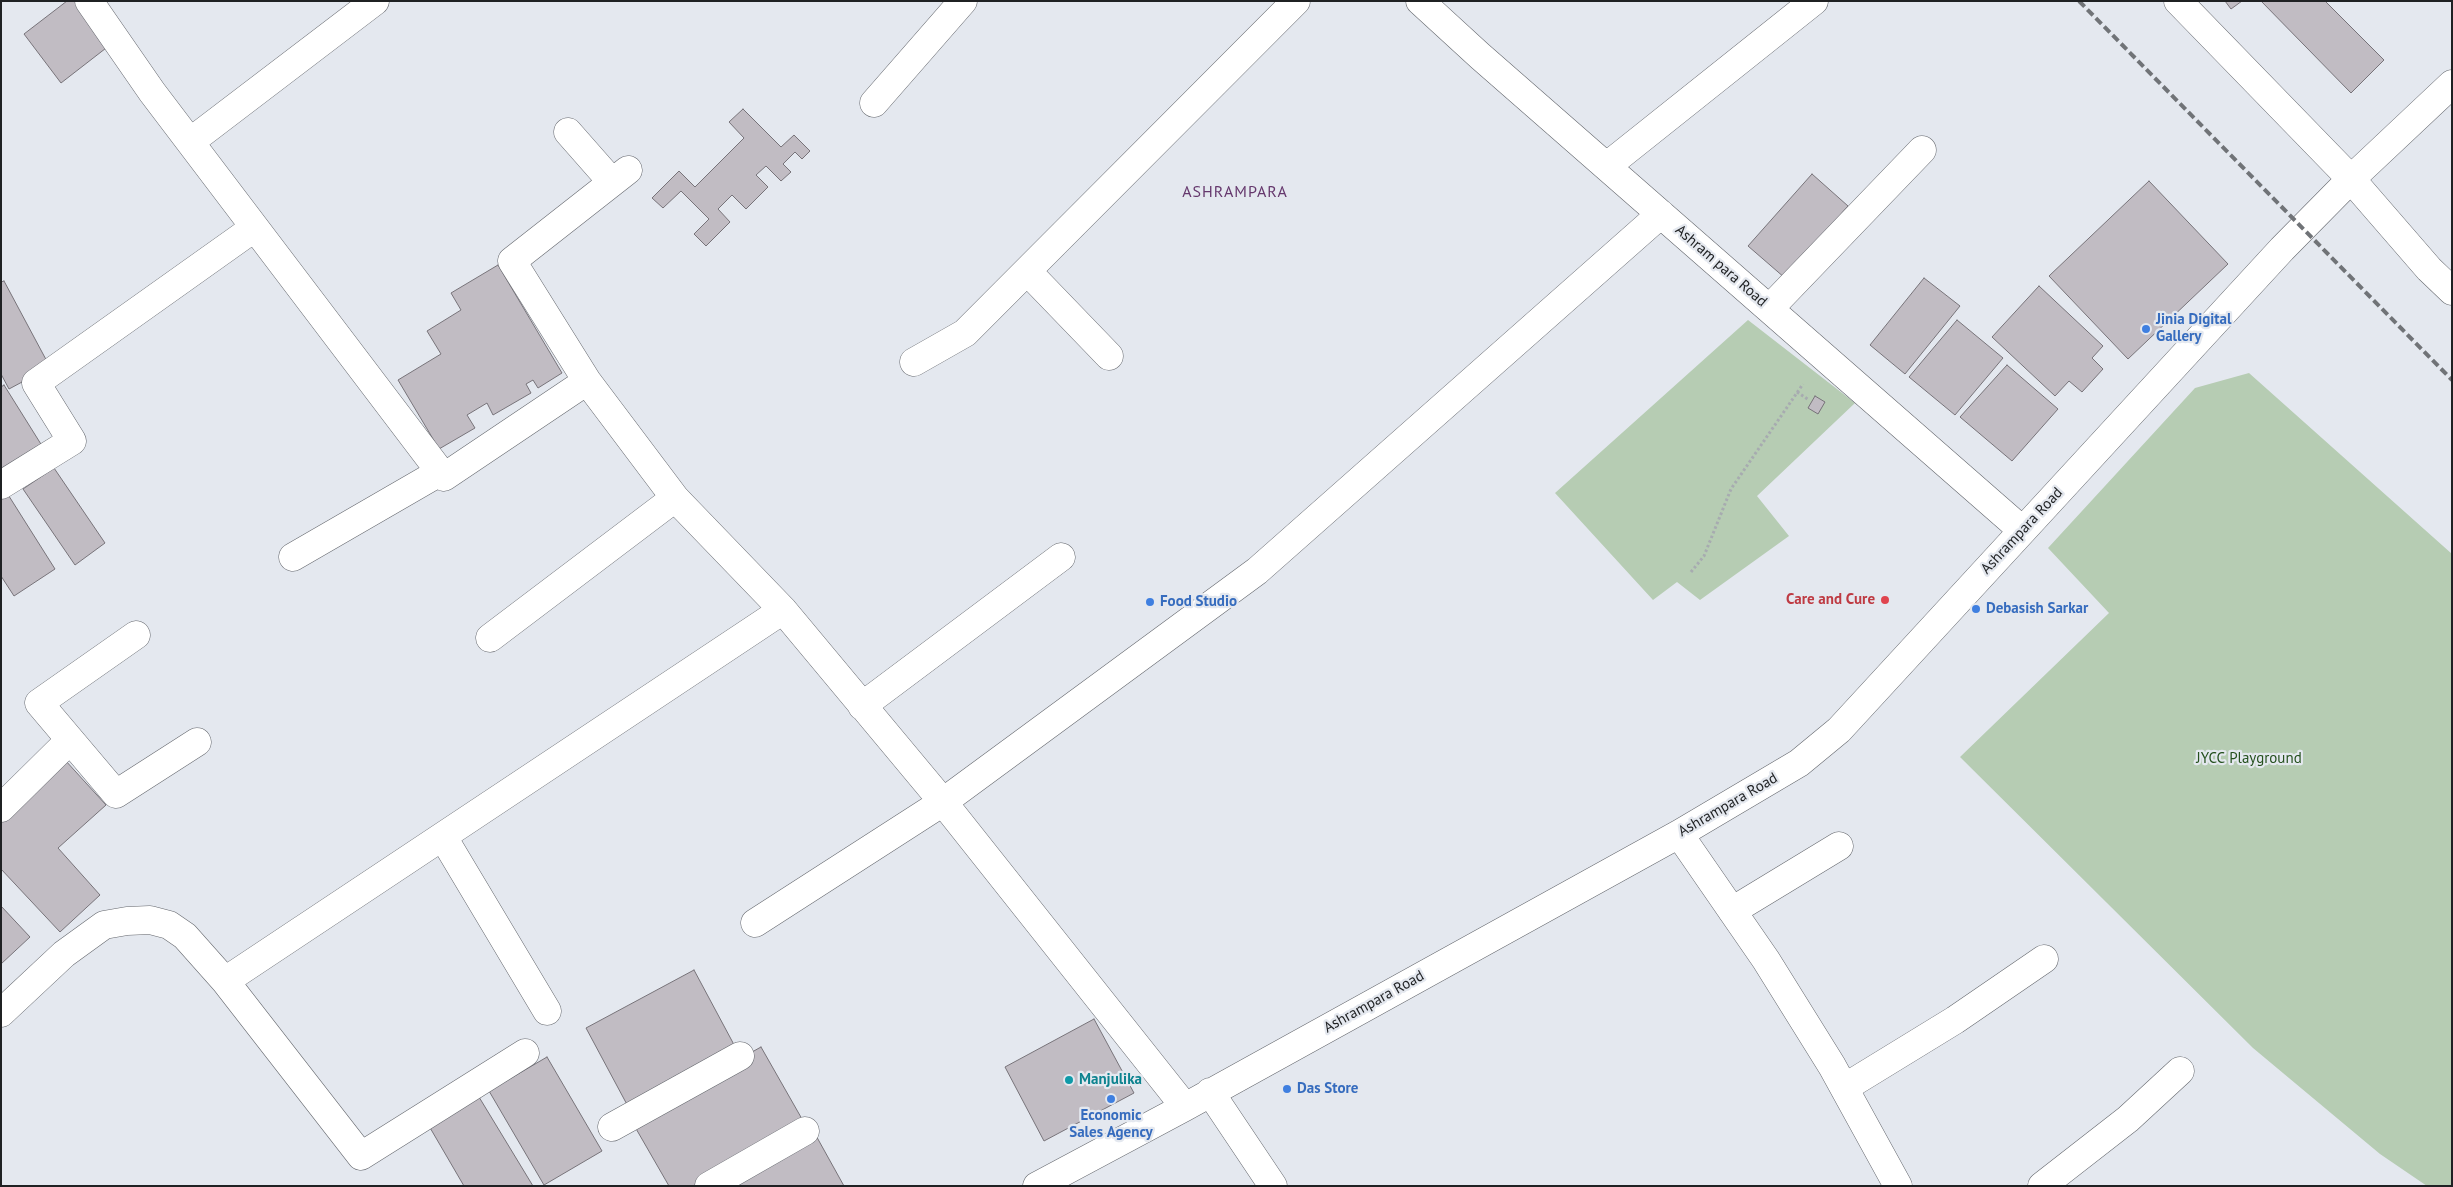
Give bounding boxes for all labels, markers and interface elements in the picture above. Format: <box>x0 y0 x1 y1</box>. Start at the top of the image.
district label: ASHRAMPARA <box>1181 182 1289 202</box>
street label: Ashram para Road <box>1671 221 1771 311</box>
place label: Jinia Digital Gallery <box>2156 311 2231 346</box>
marker: Jinia Digital Gallery <box>2140 323 2152 335</box>
street label: Ashrampara Road <box>1977 484 2067 578</box>
place label: Care and Cure <box>1786 591 1875 609</box>
place label: Food Studio <box>1160 593 1237 611</box>
marker: Care and Cure <box>1879 594 1891 606</box>
marker: Food Studio <box>1144 596 1156 608</box>
place label: Debasish Sarkar <box>1986 600 2088 618</box>
marker: Debasish Sarkar <box>1970 603 1982 615</box>
park label: JYCC Playground <box>2196 750 2302 768</box>
street label: Ashrampara Road <box>1675 769 1781 841</box>
street label: Ashrampara Road <box>1321 967 1427 1037</box>
place label: Manjulika <box>1079 1071 1142 1089</box>
marker: Manjulika <box>1063 1074 1075 1086</box>
place label: Das Store <box>1297 1080 1358 1098</box>
marker: Das Store <box>1281 1083 1293 1095</box>
marker: Economic Sales Agency <box>1105 1093 1117 1105</box>
place label: Economic Sales Agency <box>1069 1107 1153 1142</box>

